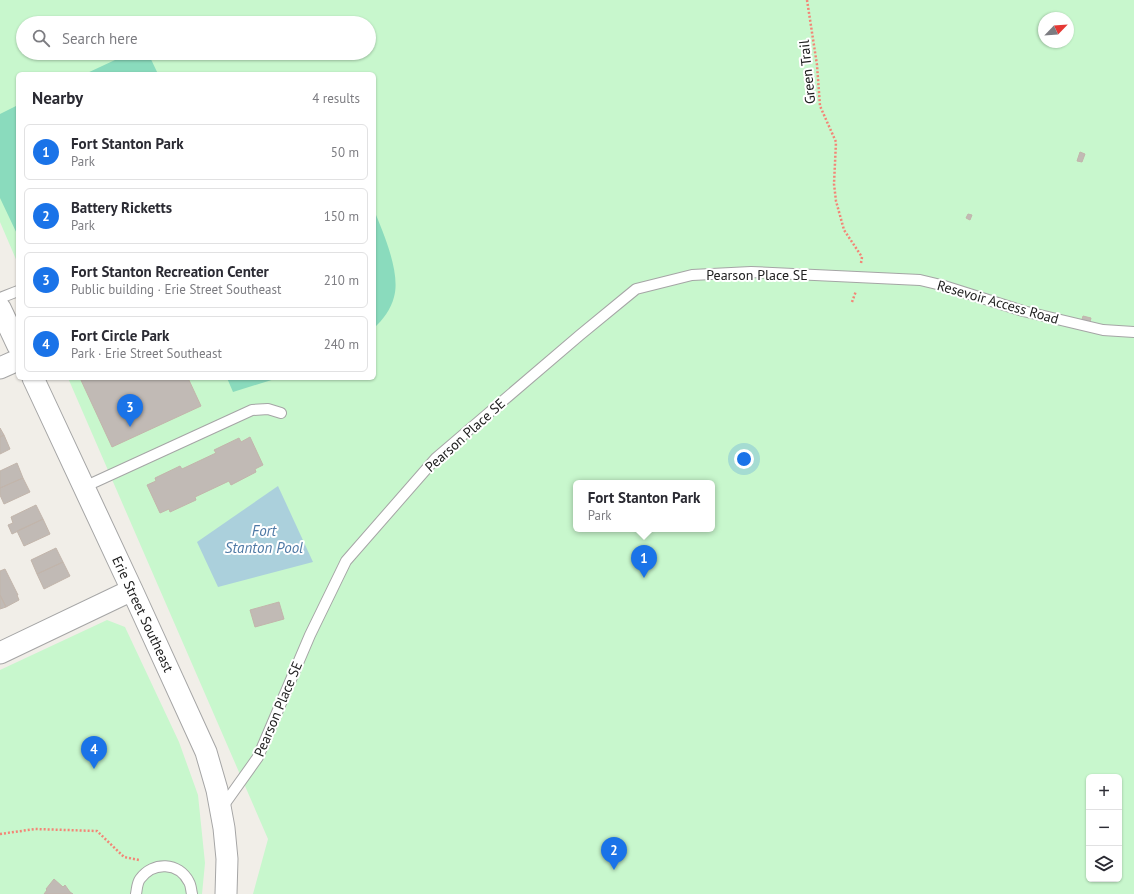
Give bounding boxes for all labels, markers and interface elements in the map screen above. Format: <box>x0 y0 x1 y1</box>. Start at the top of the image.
north arrow <box>1038 12 1074 48</box>
search box <box>16 16 376 60</box>
icon: search <box>30 27 52 49</box>
text: Search here <box>62 29 138 48</box>
street label: Green Trail <box>795 39 819 105</box>
text: Nearby <box>32 87 83 109</box>
text: 4 results <box>312 90 360 107</box>
text: Fort Stanton Park <box>71 134 184 153</box>
text: 1 <box>42 144 50 161</box>
text: 50 m <box>331 144 359 161</box>
text: Park <box>71 153 95 170</box>
text: Battery Ricketts <box>71 198 172 217</box>
text: 2 <box>42 208 50 225</box>
text: 150 m <box>324 208 359 225</box>
text: Park <box>71 217 95 234</box>
text: Fort Stanton Recreation Center <box>71 262 269 281</box>
street label: Pearson Place SE <box>706 266 808 284</box>
text: 3 <box>42 272 50 289</box>
text: 210 m <box>324 272 359 289</box>
street label: Resevoir Access Road <box>935 276 1061 328</box>
text: Public building · Erie Street Southeast <box>71 281 281 298</box>
text: Fort Circle Park <box>71 326 169 345</box>
text: 4 <box>42 336 50 353</box>
text: 240 m <box>324 336 359 353</box>
text: Park · Erie Street Southeast <box>71 345 222 362</box>
pin: 3 <box>117 394 143 427</box>
street label: Pearson Place SE <box>421 394 509 476</box>
your location <box>734 449 754 469</box>
popup <box>573 480 715 532</box>
text: Fort Stanton Park <box>588 488 700 507</box>
text: Park <box>588 507 612 524</box>
water label: Fort Stanton Pool <box>225 521 303 557</box>
pin: 1 <box>631 545 657 578</box>
street label: Erie Street Southeast <box>108 553 178 675</box>
street label: Pearson Place SE <box>250 659 306 759</box>
pin: 4 <box>81 736 107 769</box>
map controls <box>1086 774 1122 882</box>
button: + <box>1086 774 1122 810</box>
button: − <box>1086 810 1122 846</box>
pin: 2 <box>601 837 627 870</box>
button: layers <box>1086 846 1122 882</box>

